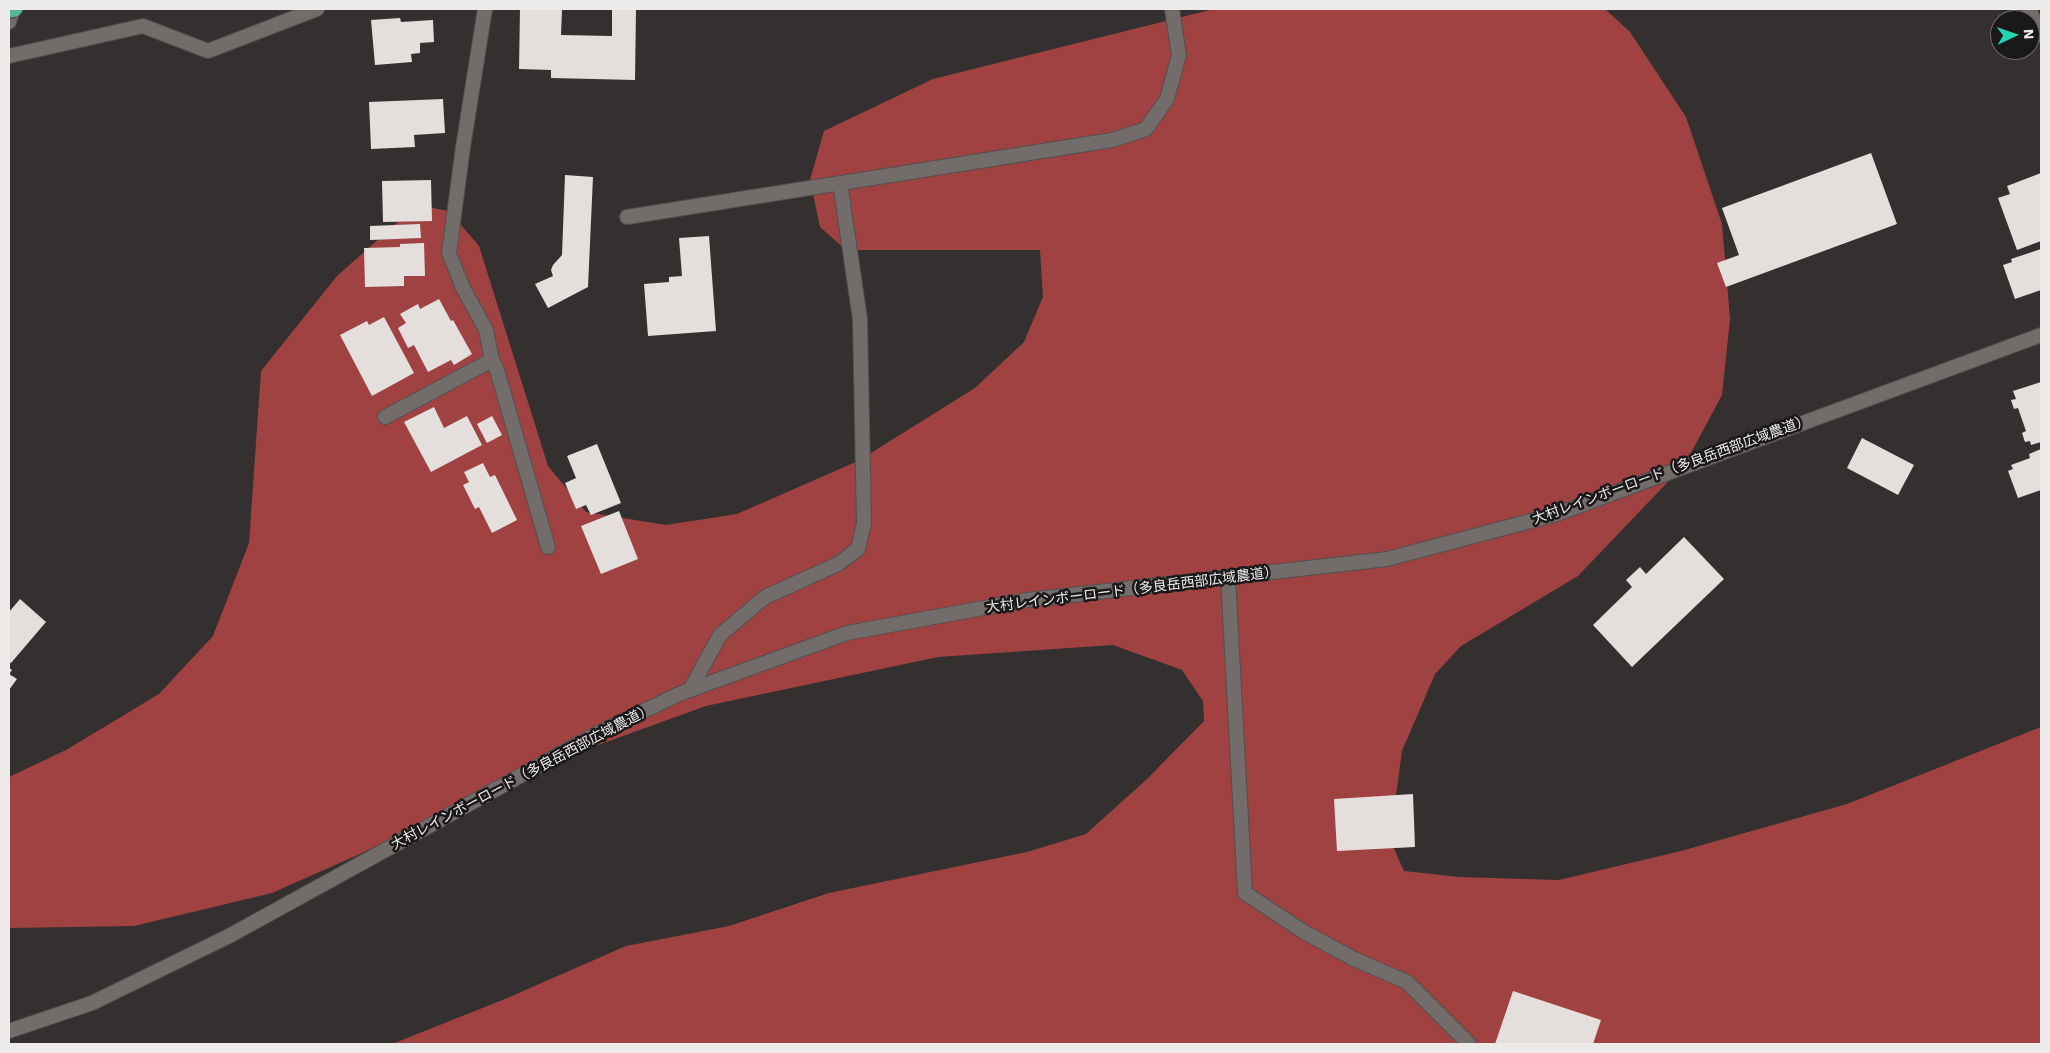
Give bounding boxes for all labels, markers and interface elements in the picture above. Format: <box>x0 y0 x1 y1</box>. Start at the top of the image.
north arrow <box>1990 10 2040 60</box>
text: N <box>2021 29 2037 40</box>
street label: 大村レインボーロード（多良岳西部広域農道） <box>1530 412 1812 528</box>
street label: 大村レインボーロード（多良岳西部広域農道） <box>985 564 1279 616</box>
street label: 大村レインボーロード（多良岳西部広域農道） <box>388 701 656 853</box>

